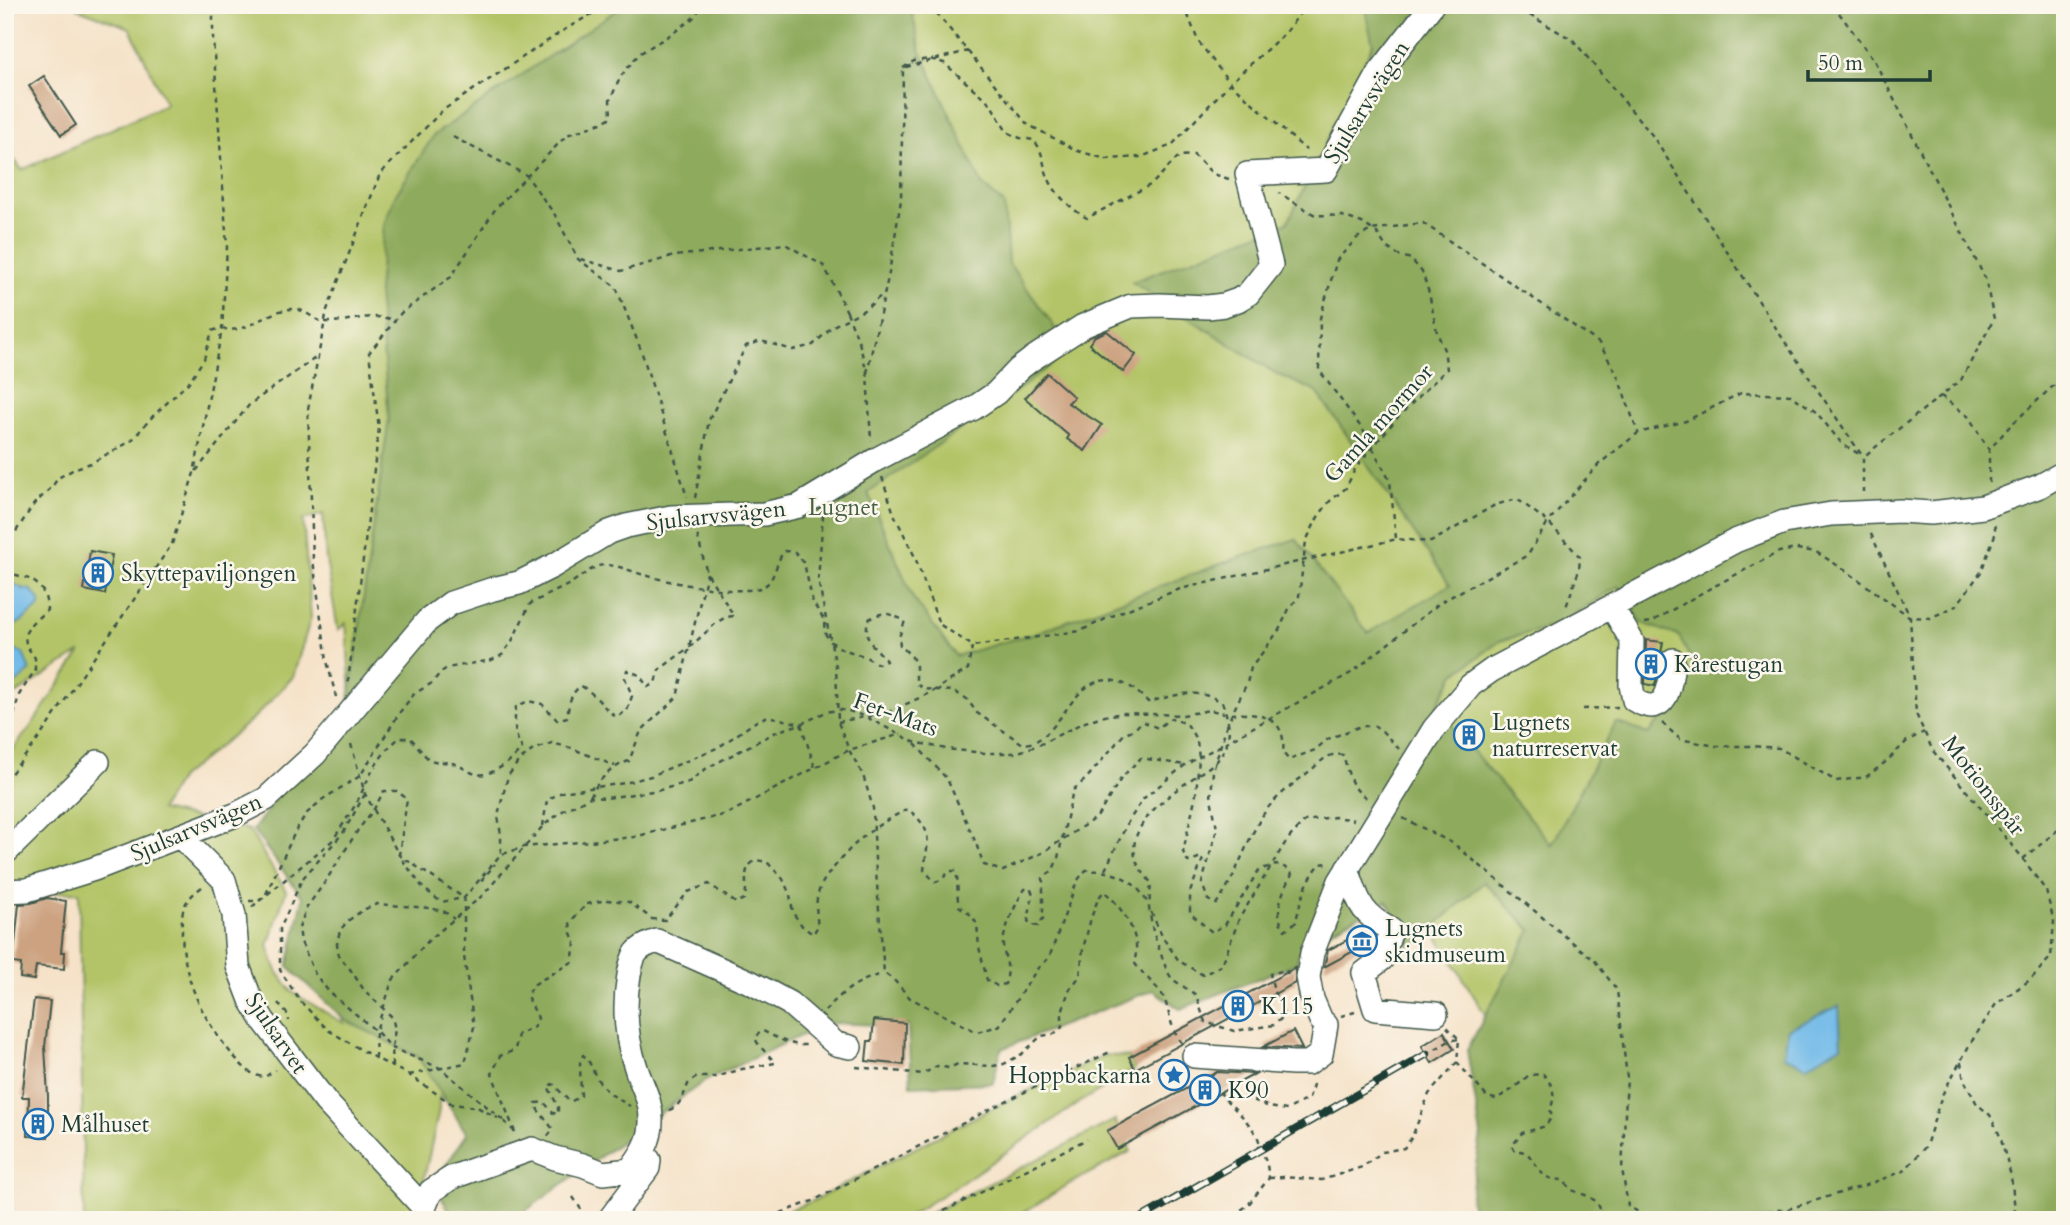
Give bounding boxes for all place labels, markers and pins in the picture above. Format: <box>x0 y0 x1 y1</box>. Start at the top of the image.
building icon: Skyttepaviljongen <box>81 556 115 590</box>
place label: Skyttepaviljongen <box>121 558 297 589</box>
building icon: Kårestugan <box>1634 647 1668 681</box>
place label: Kårestugan <box>1674 649 1783 680</box>
place label: Lugnets naturreservat <box>1492 707 1618 764</box>
building icon: Lugnets naturreservat <box>1452 718 1486 752</box>
place label: Lugnets skidmuseum <box>1385 913 1507 970</box>
museum icon: Lugnets skidmuseum <box>1345 924 1379 958</box>
building icon: K115 <box>1221 989 1255 1023</box>
place label: K115 <box>1261 991 1313 1022</box>
place icon: Hoppbackarna <box>1157 1058 1191 1092</box>
place label: Hoppbackarna <box>1008 1060 1151 1091</box>
building icon: K90 <box>1188 1073 1222 1107</box>
place label: K90 <box>1228 1075 1269 1106</box>
building icon: Målhuset <box>21 1107 55 1141</box>
place label: Målhuset <box>61 1109 149 1140</box>

